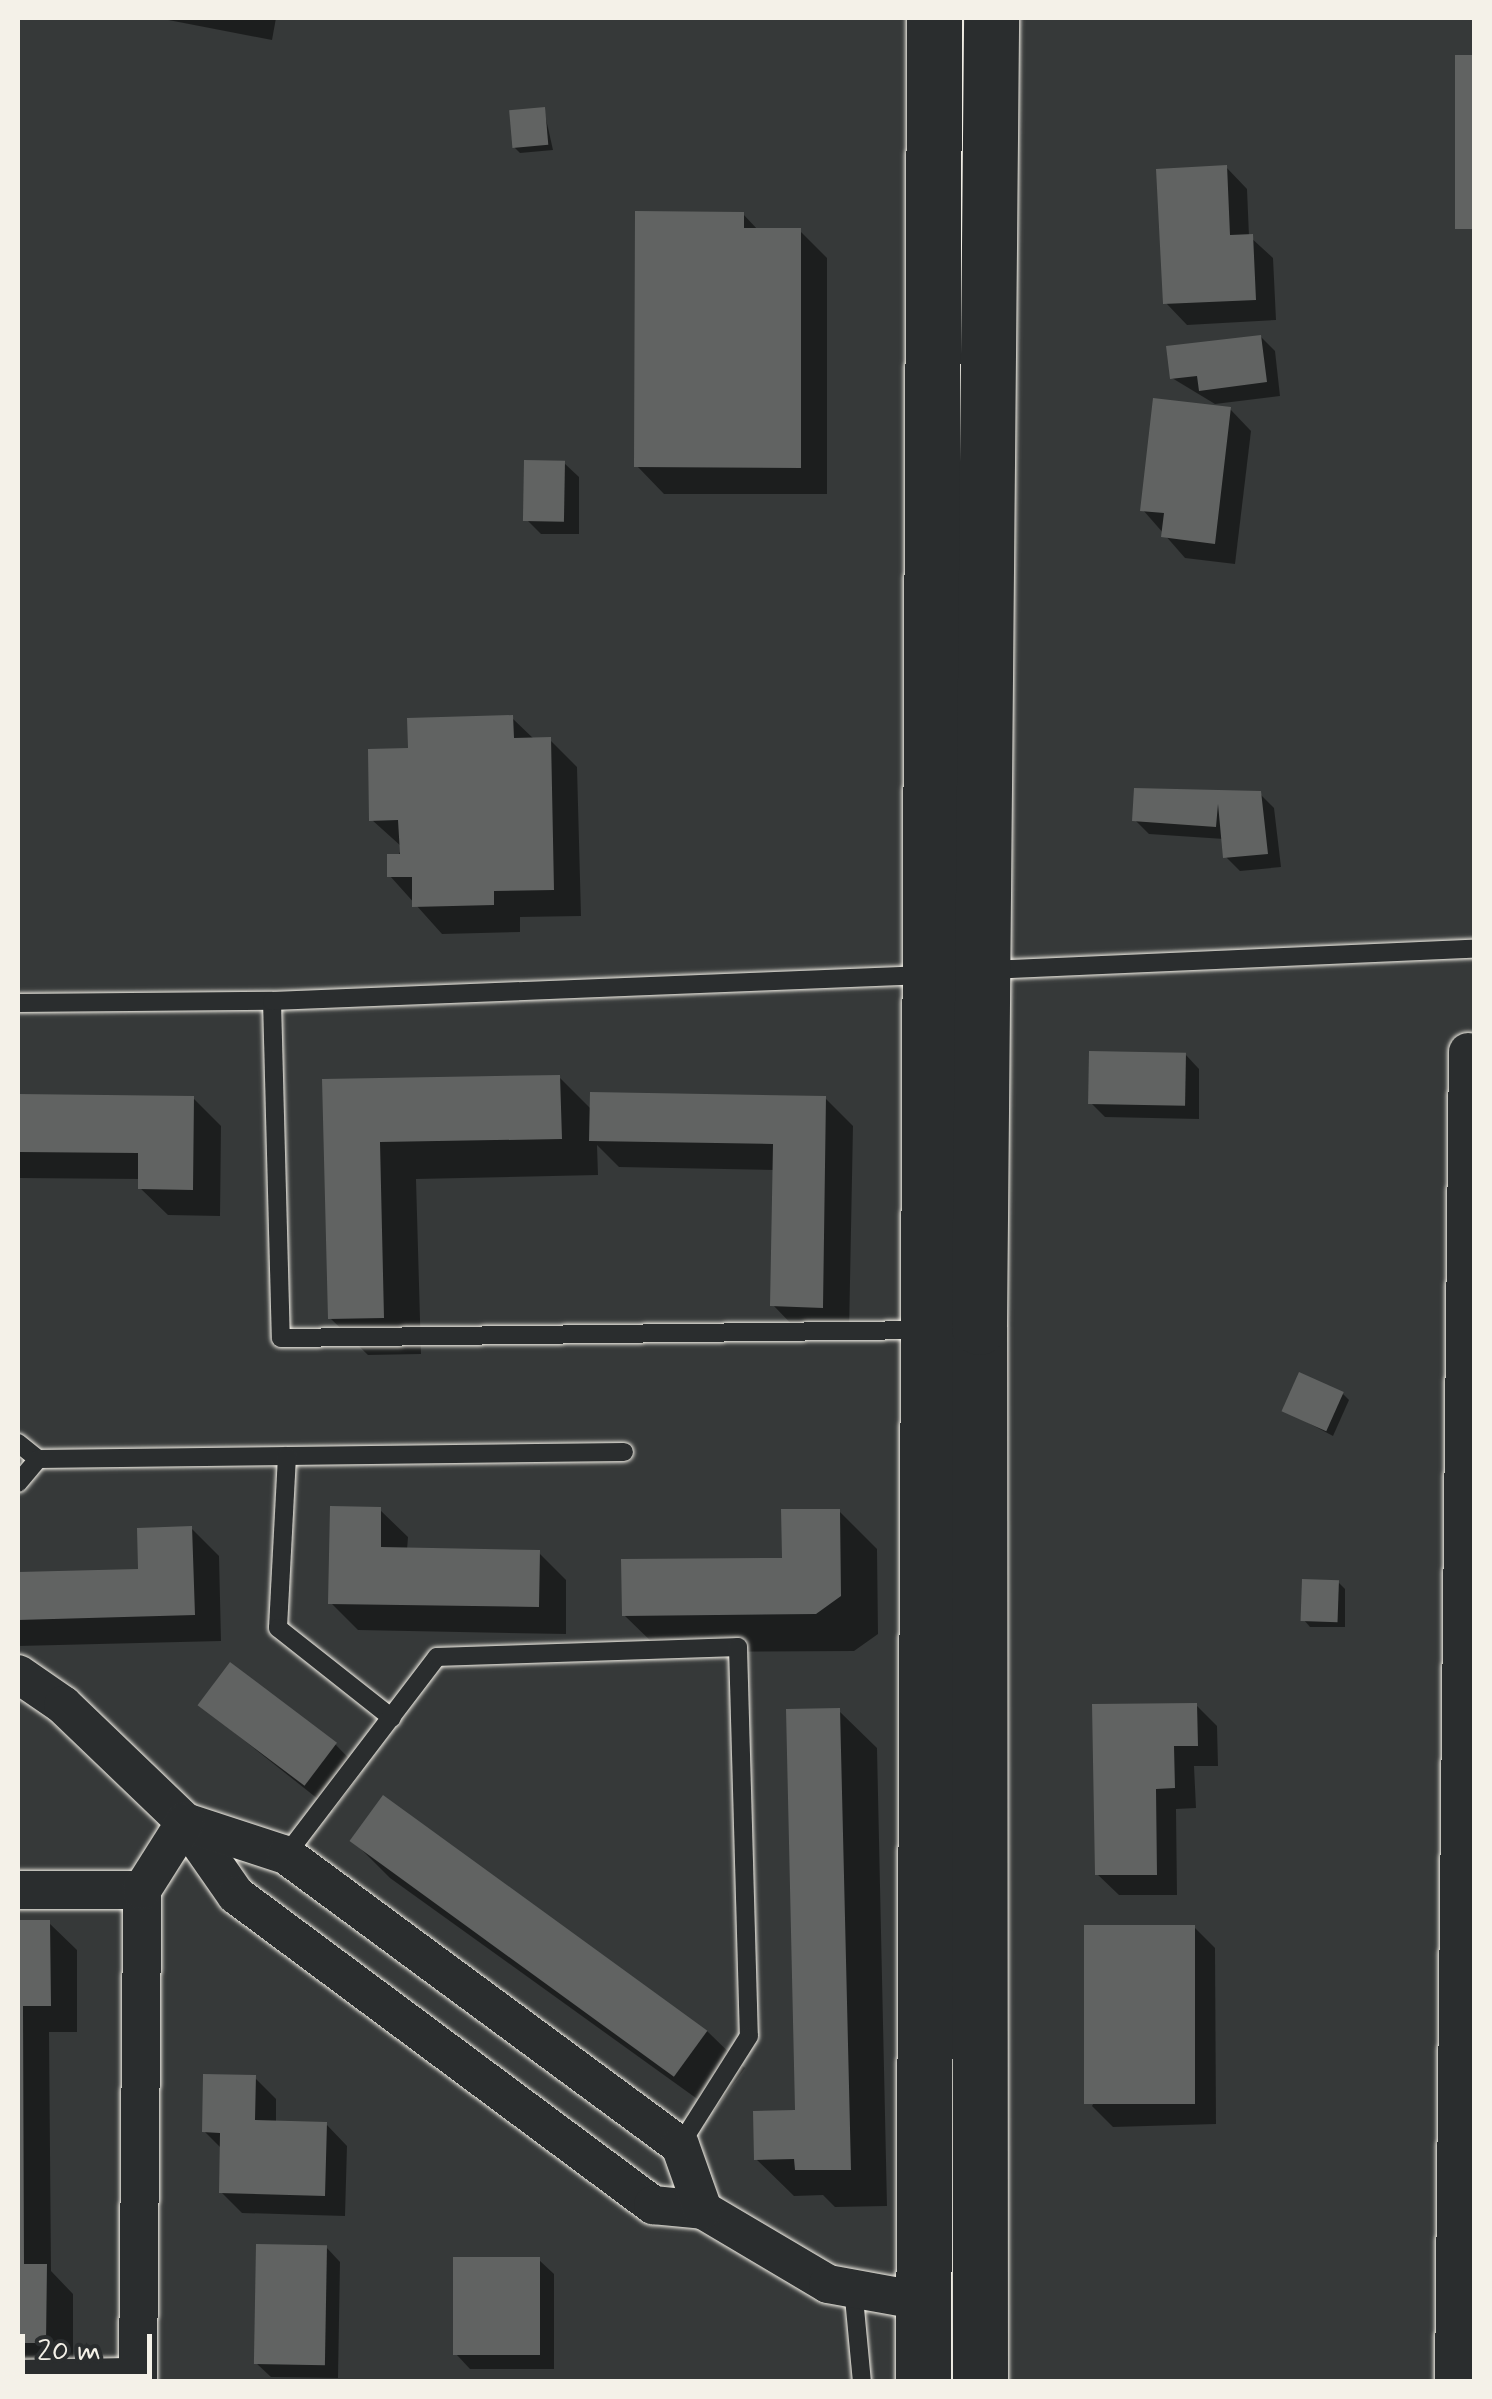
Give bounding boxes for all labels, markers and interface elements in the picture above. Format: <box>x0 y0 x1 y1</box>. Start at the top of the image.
scale bar <box>25 2314 158 2376</box>
text: 20 m <box>37 2332 101 2371</box>

